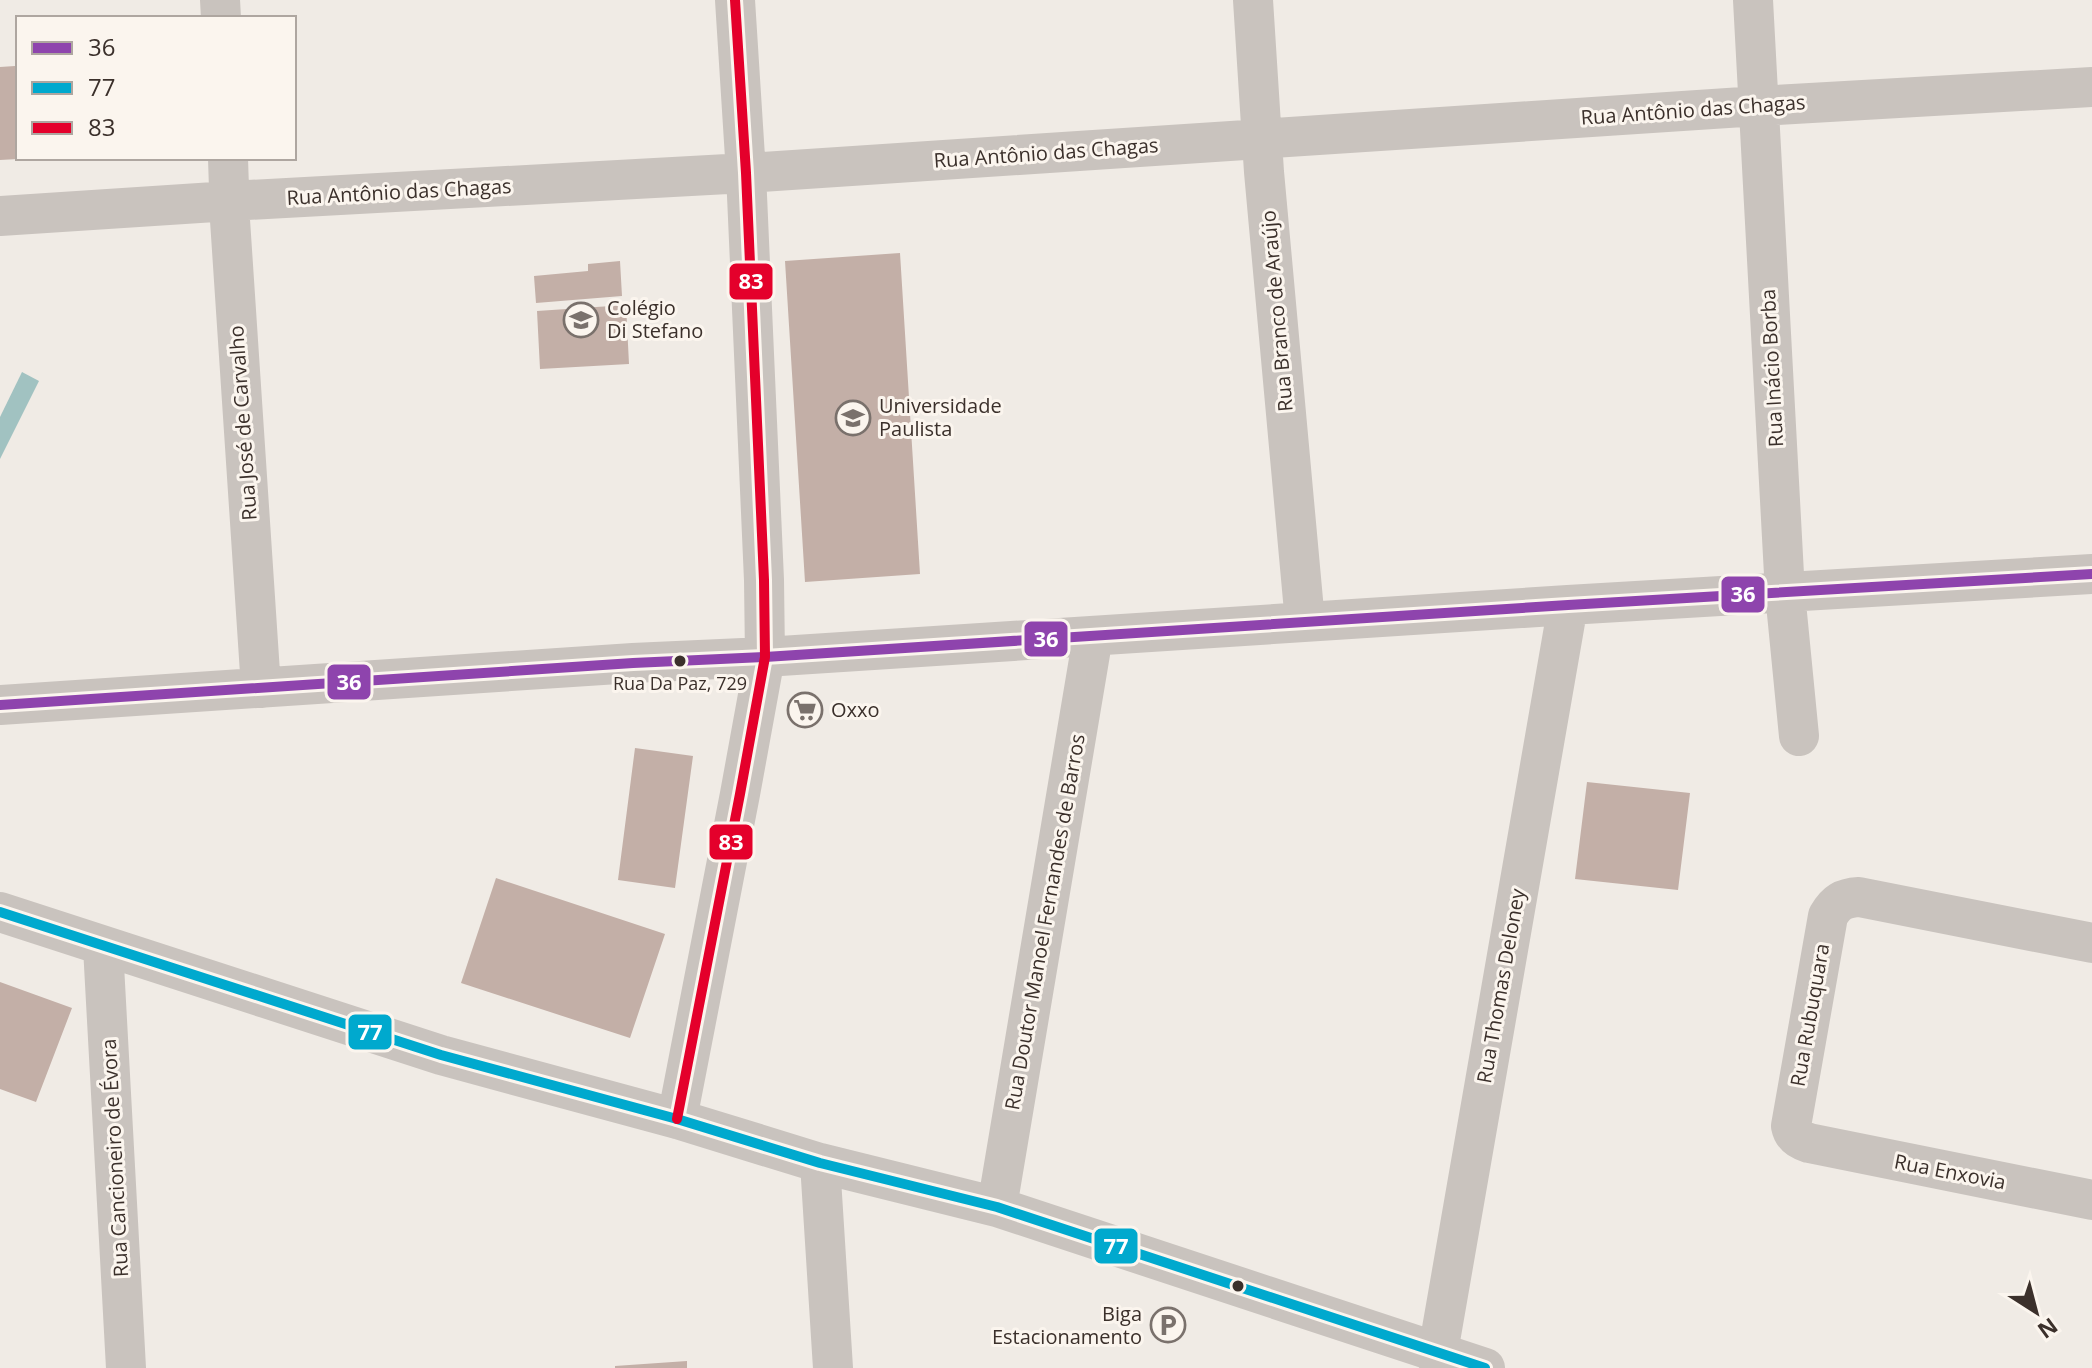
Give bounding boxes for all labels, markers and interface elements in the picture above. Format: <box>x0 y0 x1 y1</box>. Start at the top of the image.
legend <box>16 16 296 160</box>
text: 36 <box>88 30 115 63</box>
text: 77 <box>88 70 115 103</box>
street label: Rua Antônio das Chagas <box>1580 88 1806 131</box>
text: 83 <box>88 110 115 143</box>
street label: Rua Antônio das Chagas <box>933 131 1159 174</box>
street label: Rua Antônio das Chagas <box>286 172 512 211</box>
street label: Rua Branco de Araújo <box>1254 209 1299 413</box>
line badge: 83 <box>728 262 774 301</box>
text: 83 <box>738 265 764 295</box>
street label: Rua Inácio Borba <box>1754 288 1789 448</box>
place label: Colégio Di Stefano <box>607 294 703 344</box>
school or university icon: Colégio Di Stefano <box>562 301 600 339</box>
street label: Rua José de Carvalho <box>222 325 263 521</box>
place label: Universidade Paulista <box>879 392 1002 442</box>
school or university icon: Universidade Paulista <box>834 399 872 437</box>
line badge: 36 <box>1720 575 1766 614</box>
text: 36 <box>1730 578 1756 608</box>
line badge: 36 <box>1023 620 1069 658</box>
text: 36 <box>1033 623 1059 653</box>
marker: Rua Da Paz, 729 <box>672 653 688 669</box>
line badge: 36 <box>326 663 372 701</box>
text: 36 <box>336 666 362 696</box>
place label: Rua Da Paz, 729 <box>613 671 747 695</box>
supermarket icon: Oxxo <box>786 691 824 729</box>
place label: Oxxo <box>831 696 880 723</box>
street label: Rua Doutor Manoel Fernandes de Barros <box>998 732 1091 1112</box>
line badge: 83 <box>708 823 754 861</box>
text: 83 <box>718 826 744 856</box>
street label: Rua Thomas Deloney <box>1470 886 1531 1085</box>
street label: Rua Rubuquara <box>1784 941 1835 1089</box>
line badge: 77 <box>347 1013 393 1051</box>
text: 77 <box>357 1016 383 1046</box>
street label: Rua Cancioneiro de Évora <box>95 1038 134 1278</box>
street label: Rua Enxovia <box>1892 1147 2008 1196</box>
line badge: 77 <box>1093 1227 1139 1265</box>
text: 77 <box>1103 1230 1129 1260</box>
north arrow <box>1996 1272 2076 1352</box>
unlabelled marker <box>1230 1278 1246 1294</box>
place label: Biga Estacionamento <box>992 1300 1142 1350</box>
parking icon: Biga Estacionamento <box>1149 1306 1187 1344</box>
text: N <box>2032 1312 2064 1346</box>

